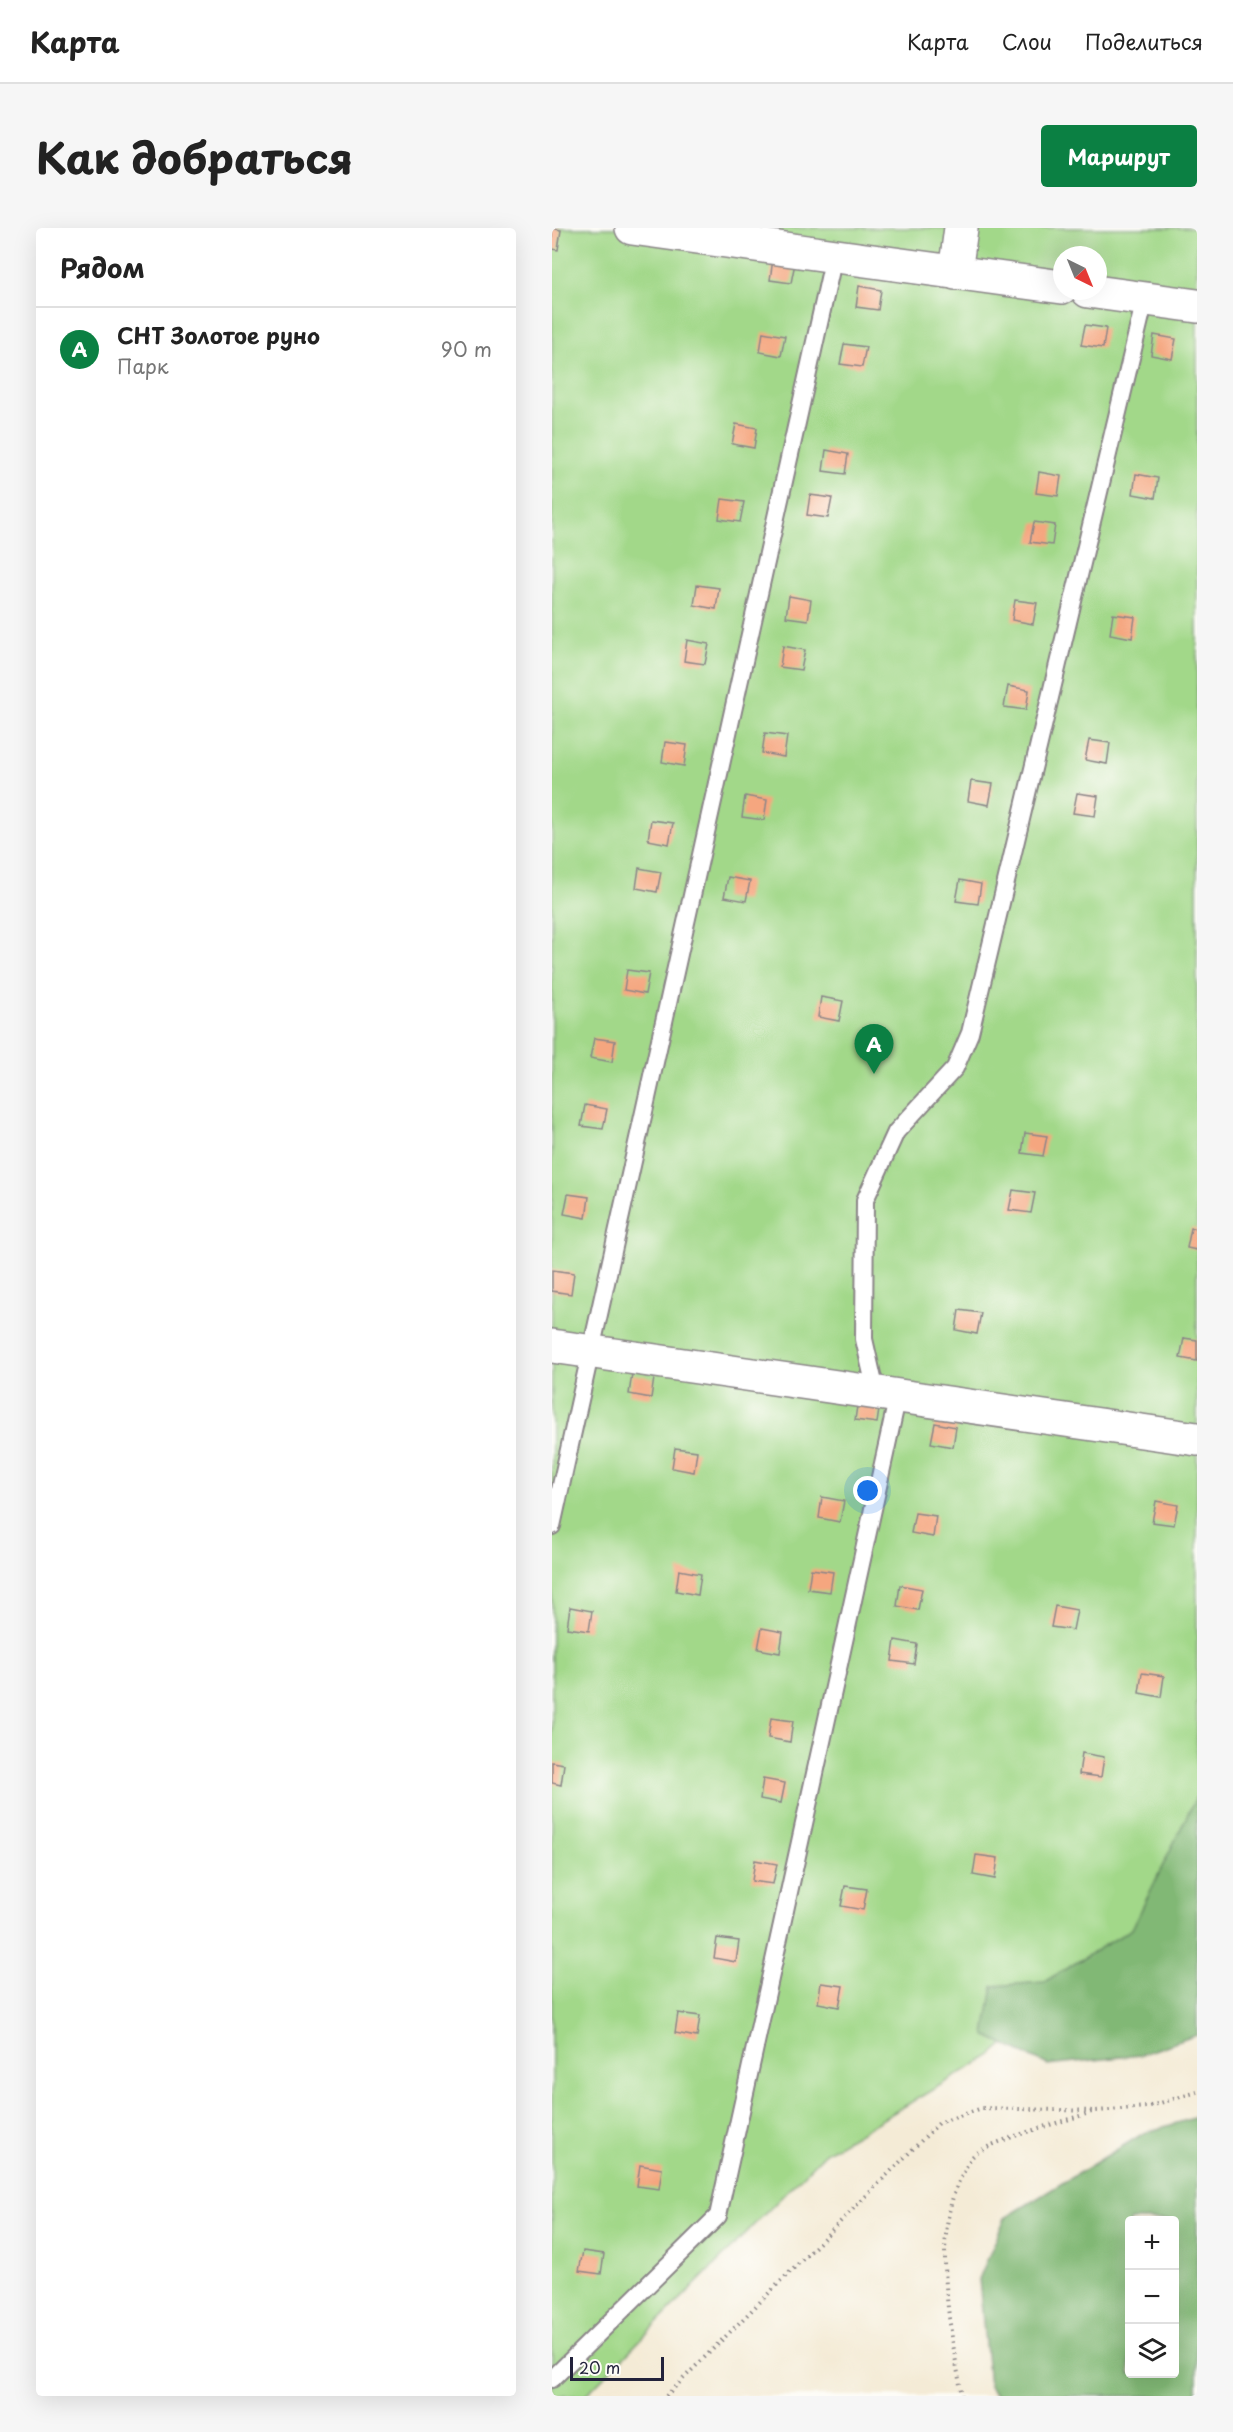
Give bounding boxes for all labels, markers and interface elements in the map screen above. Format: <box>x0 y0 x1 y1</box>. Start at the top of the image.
text: Карта <box>30 20 120 63</box>
text: Карта <box>907 25 969 57</box>
text: Слои <box>1002 25 1052 57</box>
text: Поделиться <box>1085 25 1203 57</box>
text: Как добраться <box>36 125 353 188</box>
button: Маршрут <box>1041 125 1197 187</box>
north arrow <box>1053 246 1107 300</box>
text: Рядом <box>60 248 145 287</box>
text: СНТ Золотое руно <box>117 318 320 351</box>
text: A <box>72 334 87 364</box>
text: 90 m <box>441 334 492 364</box>
text: Парк <box>117 351 169 381</box>
pin: A <box>854 1024 894 1074</box>
your location <box>853 1476 882 1505</box>
map controls <box>1125 2216 1179 2378</box>
button: + <box>1125 2216 1179 2270</box>
button: − <box>1125 2270 1179 2324</box>
button: layers <box>1125 2324 1179 2378</box>
scale bar <box>570 2354 664 2382</box>
text: 20 m <box>579 2355 620 2379</box>

